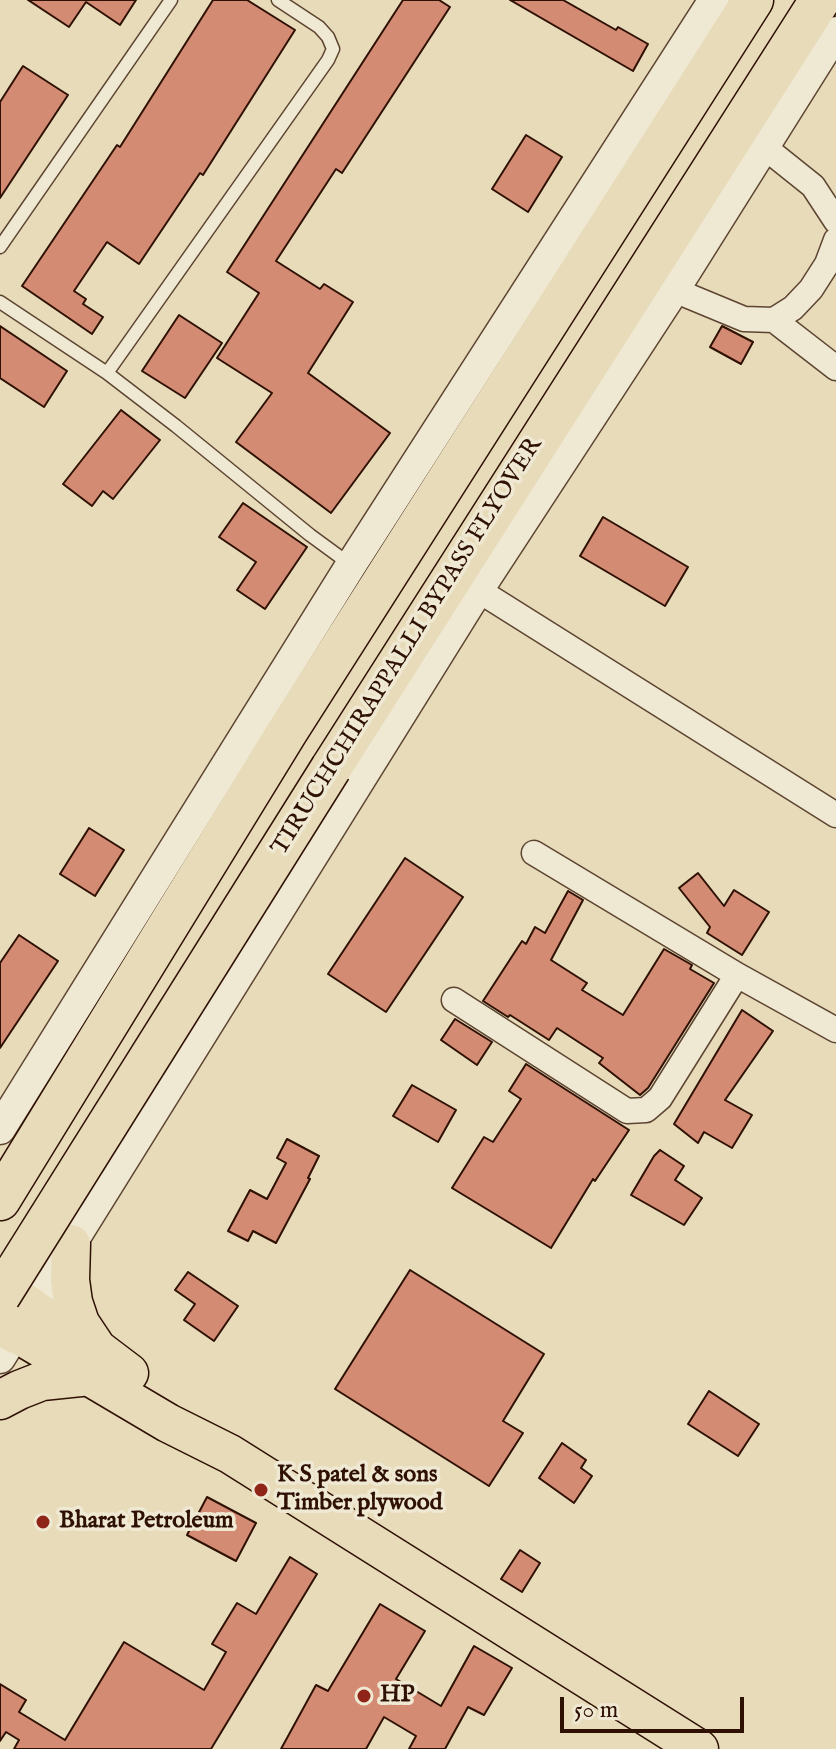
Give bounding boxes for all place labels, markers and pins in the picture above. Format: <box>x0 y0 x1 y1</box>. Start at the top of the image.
place label: K S patel & sons Timber plywood <box>277 1462 443 1518</box>
marker: K S patel & sons Timber plywood <box>252 1481 270 1499</box>
place label: Bharat Petroleum <box>59 1508 234 1536</box>
marker: Bharat Petroleum <box>34 1513 52 1531</box>
place label: HP <box>380 1682 414 1710</box>
marker: HP <box>355 1687 373 1705</box>

